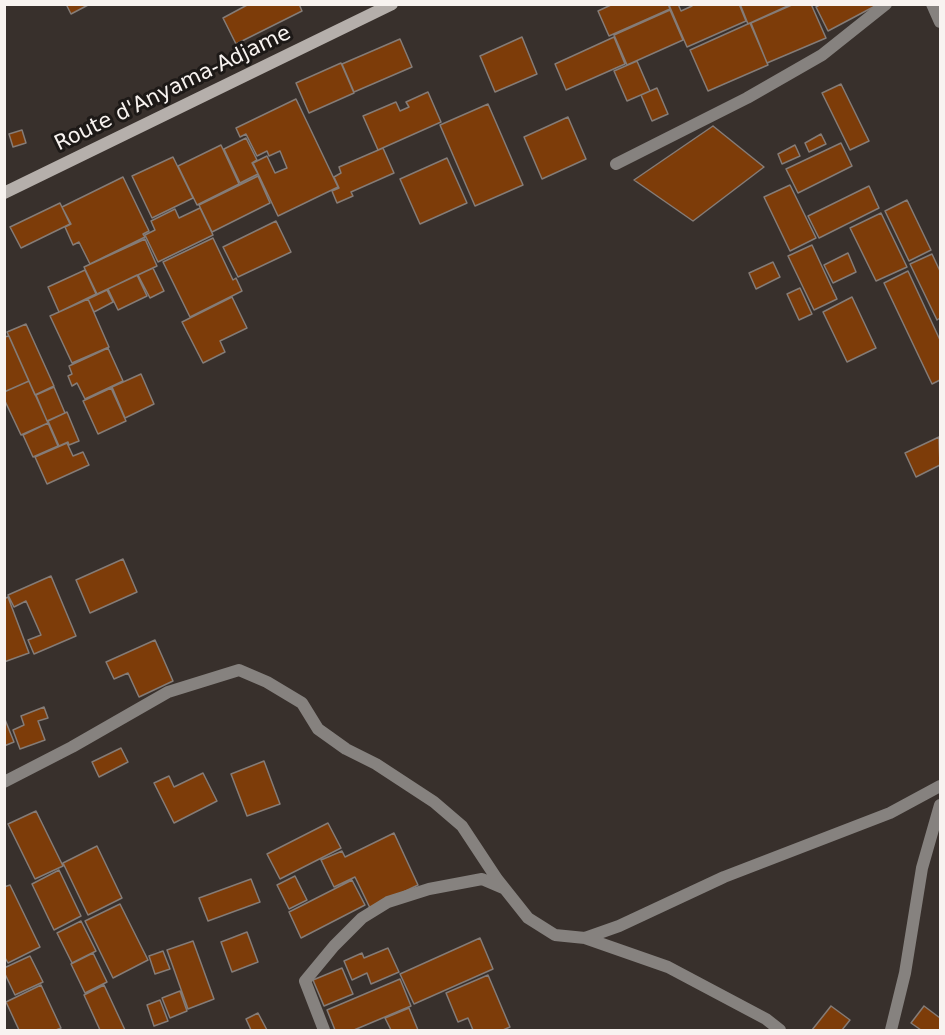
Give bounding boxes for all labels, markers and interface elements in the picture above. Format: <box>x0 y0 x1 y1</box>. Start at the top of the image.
street label: Route d'Anyama-Adjame <box>51 21 295 157</box>

